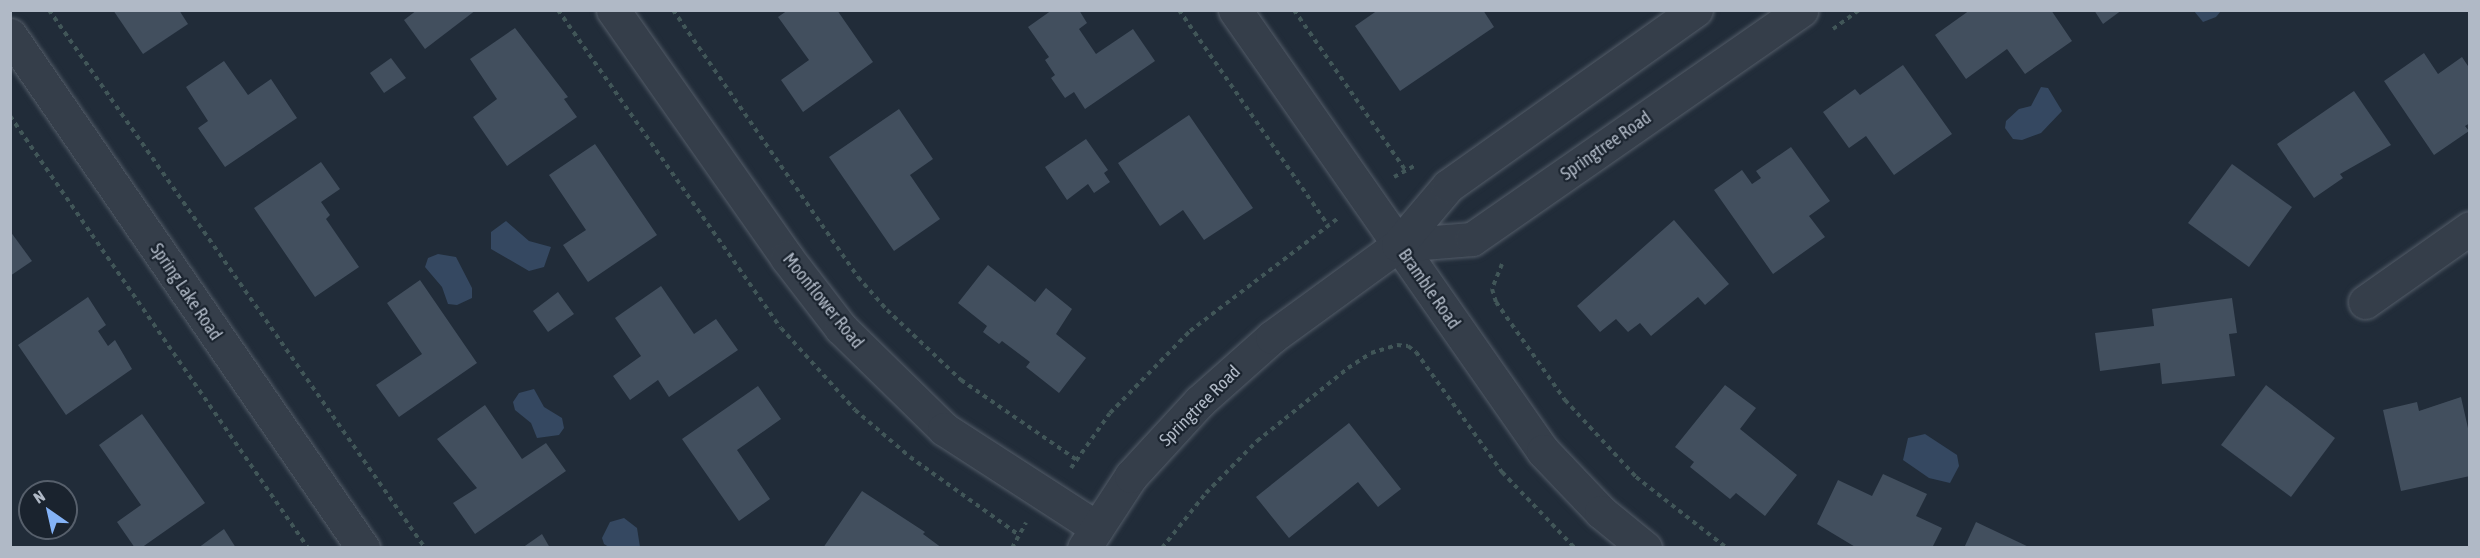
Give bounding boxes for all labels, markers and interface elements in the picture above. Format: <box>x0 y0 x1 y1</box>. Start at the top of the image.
street label: Springtree Road <box>1557 107 1655 185</box>
street label: Spring Lake Road <box>146 239 226 345</box>
street label: Bramble Road <box>1394 245 1464 333</box>
street label: Moonflower Road <box>778 249 868 353</box>
street label: Springtree Road <box>1155 361 1245 451</box>
north arrow <box>18 480 78 540</box>
text: N <box>30 487 48 507</box>

